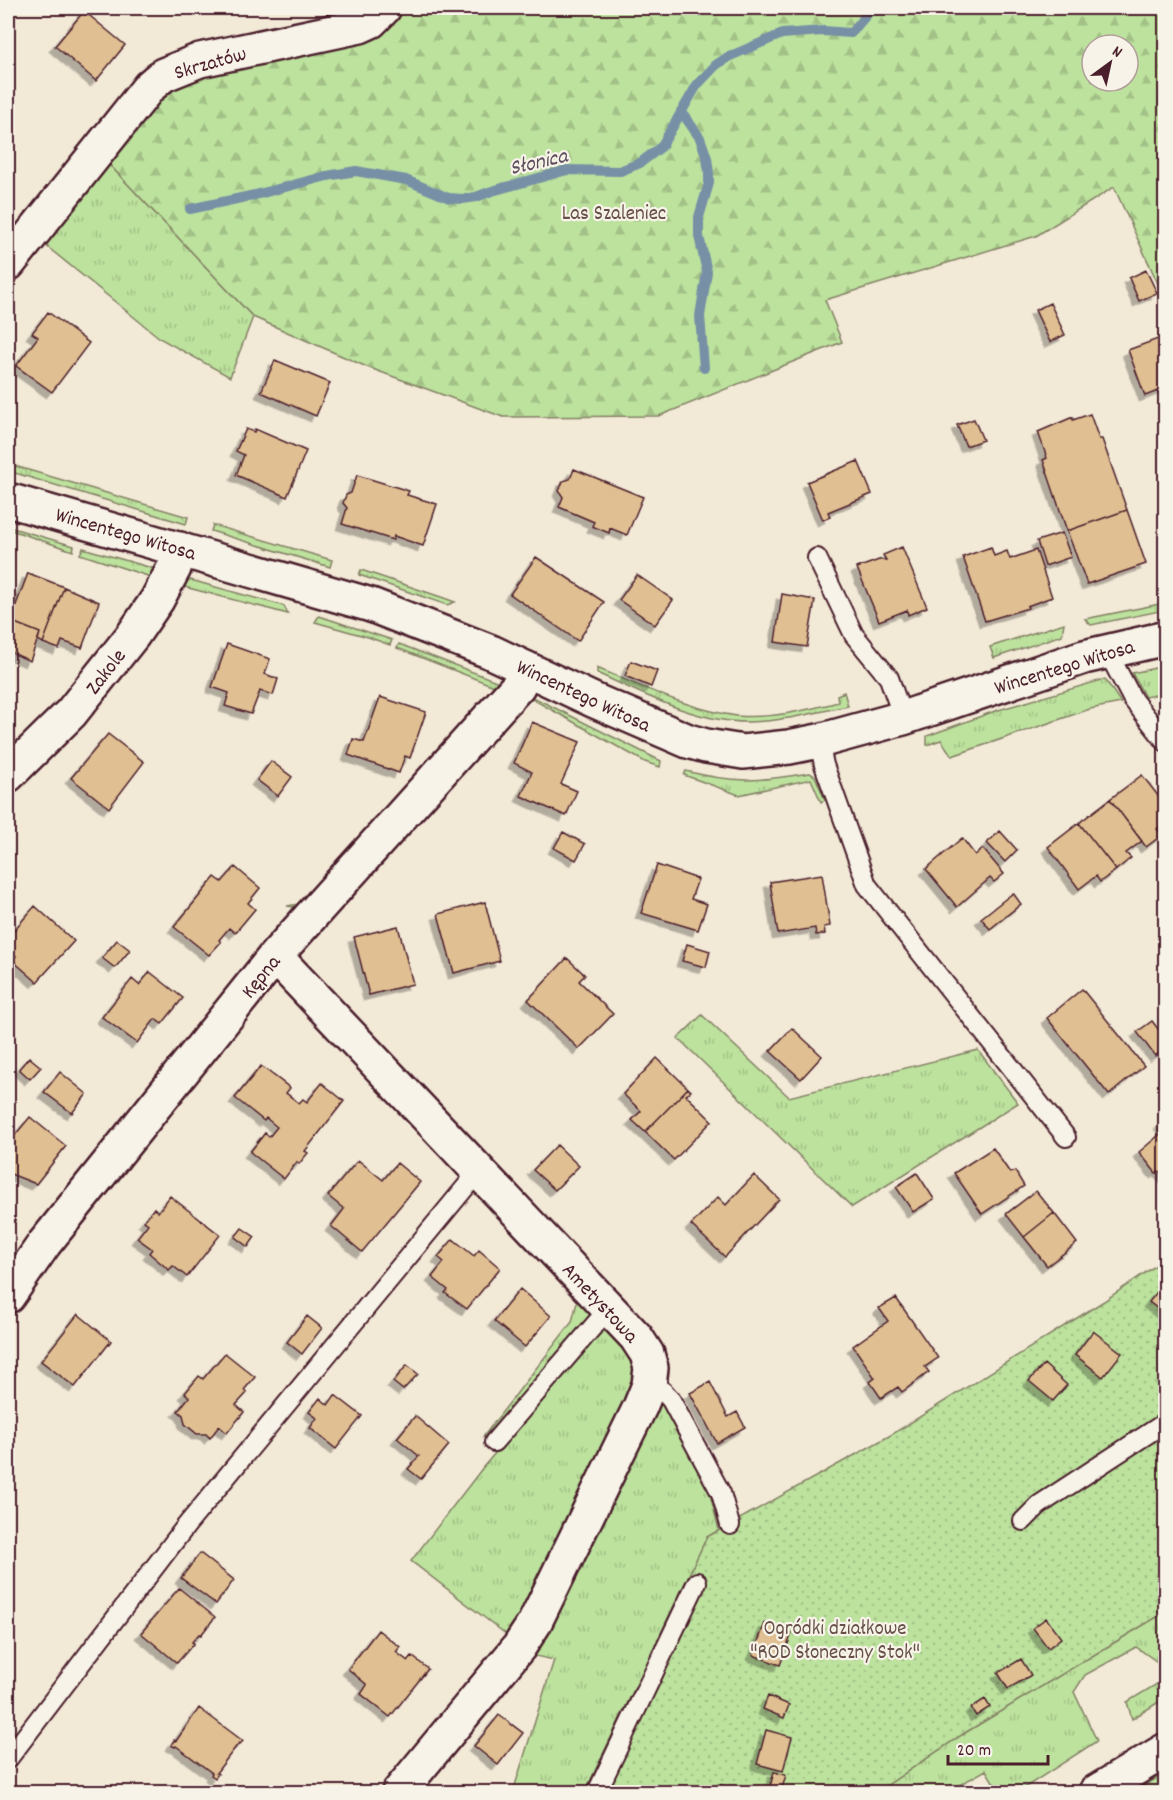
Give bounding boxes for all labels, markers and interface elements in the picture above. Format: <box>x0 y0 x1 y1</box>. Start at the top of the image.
north arrow <box>1080 33 1140 93</box>
street label: Skrzatów <box>171 40 251 90</box>
text: N <box>1107 41 1126 64</box>
water label: Słonica <box>507 141 572 185</box>
park label: Las Szaleniec <box>562 200 666 230</box>
street label: Wincentego Witosa <box>51 501 200 571</box>
street label: Wincentego Witosa <box>991 633 1140 704</box>
street label: Zakole <box>80 643 135 702</box>
street label: Wincentego Witosa <box>511 653 656 742</box>
street label: Kępna <box>236 949 290 1006</box>
street label: Ametystowa <box>553 1257 645 1352</box>
park label: Ogródki działkowe "ROD Słoneczny Stok" <box>750 1615 920 1669</box>
scale bar <box>948 1728 1048 1766</box>
text: 20 m <box>957 1739 991 1764</box>

